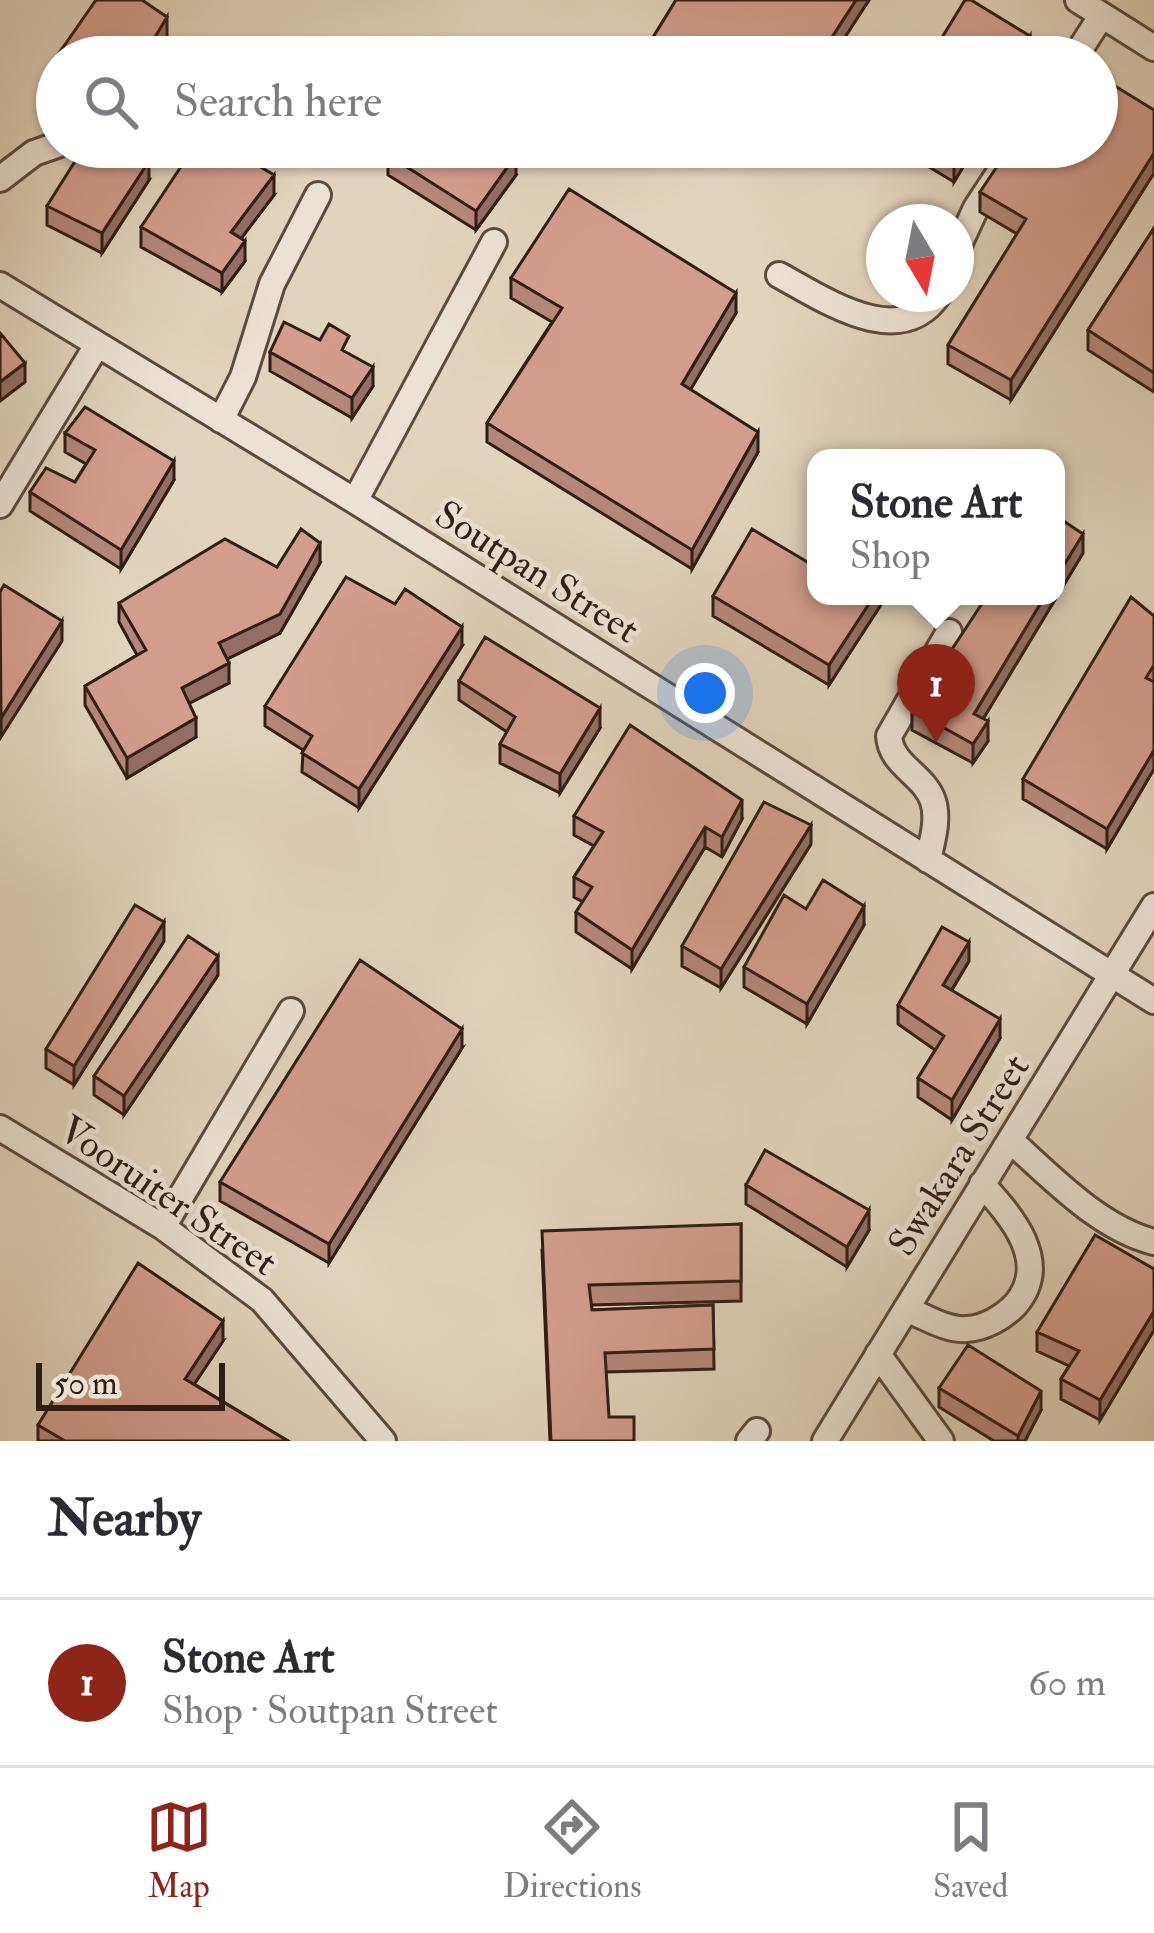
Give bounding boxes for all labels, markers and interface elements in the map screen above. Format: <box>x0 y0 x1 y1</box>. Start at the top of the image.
search box <box>36 36 1118 168</box>
icon: search <box>78 69 144 135</box>
text: Search here <box>174 74 382 130</box>
north arrow <box>866 204 974 312</box>
popup <box>807 449 1065 605</box>
text: Stone Art <box>850 475 1022 531</box>
street label: Soutpan Street <box>426 490 648 654</box>
text: Shop <box>850 531 930 580</box>
pin: 1 <box>897 644 975 743</box>
your location <box>675 663 735 723</box>
street label: Swakara Street <box>878 1045 1040 1265</box>
street label: Vooruiter Street <box>50 1105 286 1287</box>
scale bar <box>36 1357 225 1410</box>
text: 50 m <box>54 1363 118 1404</box>
text: Nearby <box>48 1487 201 1551</box>
text: Stone Art <box>162 1630 335 1686</box>
text: 1 <box>80 1658 94 1707</box>
text: 60 m <box>1028 1658 1106 1707</box>
text: Shop · Soutpan Street <box>162 1686 498 1735</box>
tab: Map <box>146 1794 212 1907</box>
tab: Directions <box>503 1794 642 1907</box>
tab: Saved <box>933 1794 1008 1907</box>

